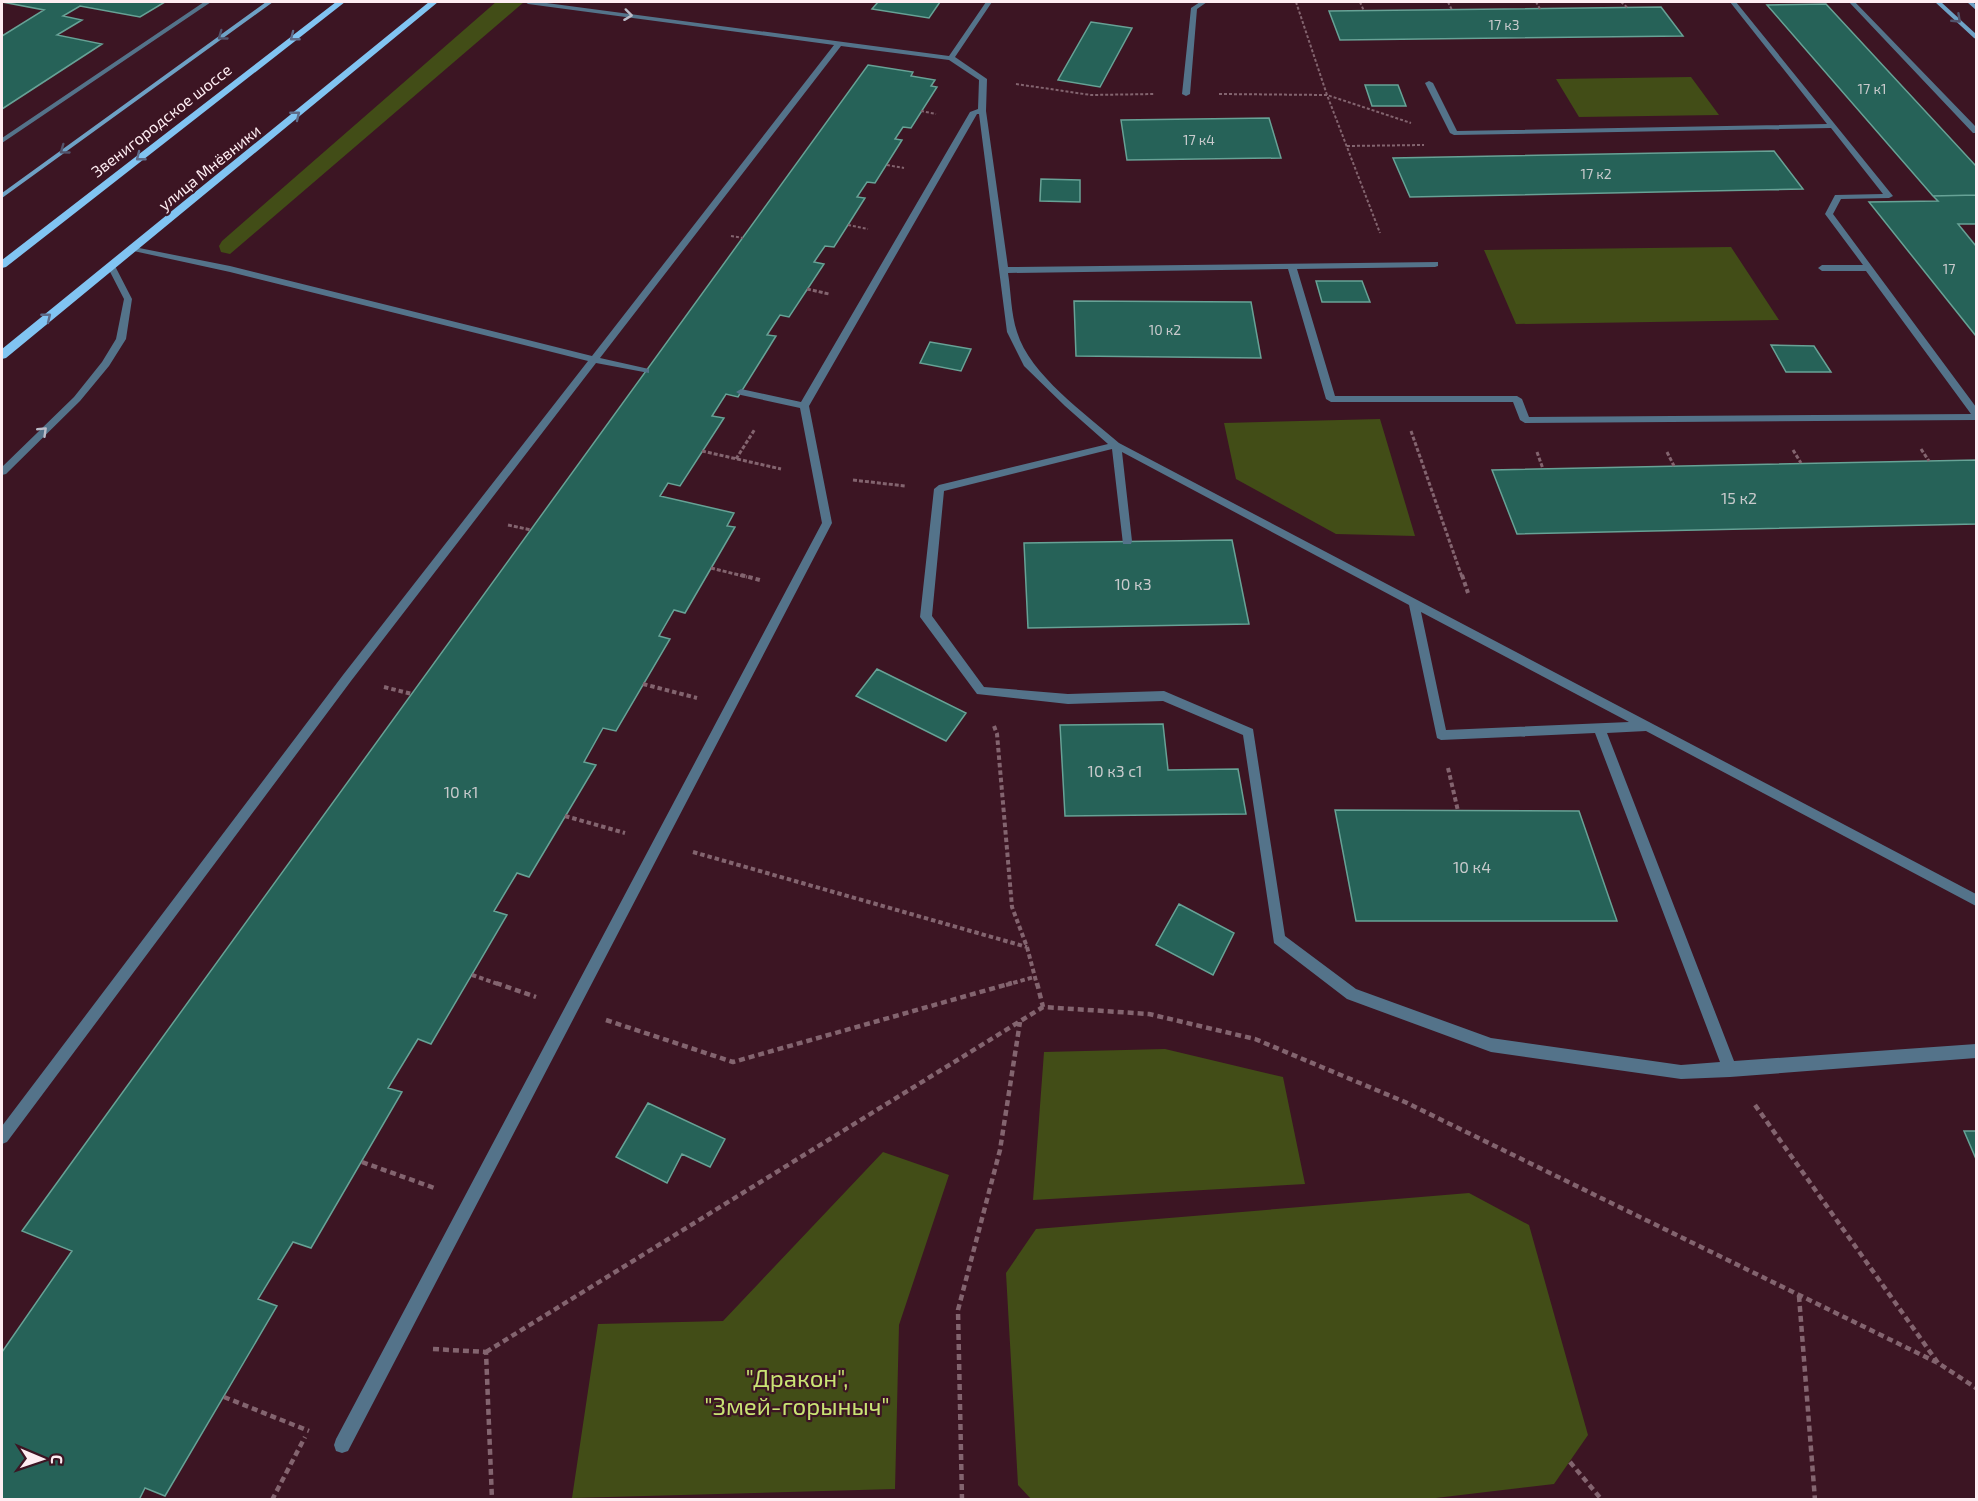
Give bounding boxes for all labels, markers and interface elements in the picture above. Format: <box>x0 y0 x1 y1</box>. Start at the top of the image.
one-way arrow <box>623 8 632 20</box>
one-way arrow <box>1950 12 1961 23</box>
house number: 17 к3 <box>1488 16 1520 33</box>
one-way arrow <box>218 29 229 40</box>
one-way arrow <box>290 30 301 41</box>
street label: Звенигородское шоссе <box>87 59 235 181</box>
house number: 17 к1 <box>1858 80 1886 97</box>
one-way arrow <box>289 111 300 122</box>
street label: улица Мнёвники <box>154 120 264 215</box>
house number: 17 к4 <box>1183 131 1215 148</box>
one-way arrow <box>60 143 71 154</box>
one-way arrow <box>136 150 147 161</box>
house number: 17 к2 <box>1580 165 1612 182</box>
house number: 17 <box>1943 260 1955 277</box>
one-way arrow <box>41 314 52 325</box>
house number: 10 к2 <box>1149 321 1181 338</box>
one-way arrow <box>36 428 47 439</box>
house number: 15 к2 <box>1721 488 1757 507</box>
house number: 10 к3 <box>1114 574 1152 593</box>
house number: 10 к3 с1 <box>1088 761 1142 780</box>
house number: 10 к1 <box>444 782 478 801</box>
house number: 10 к4 <box>1453 857 1491 876</box>
park label: "Дракон", "Змей-горыныч" <box>704 1363 890 1420</box>
north arrow <box>12 1429 72 1489</box>
text: С <box>48 1455 67 1465</box>

